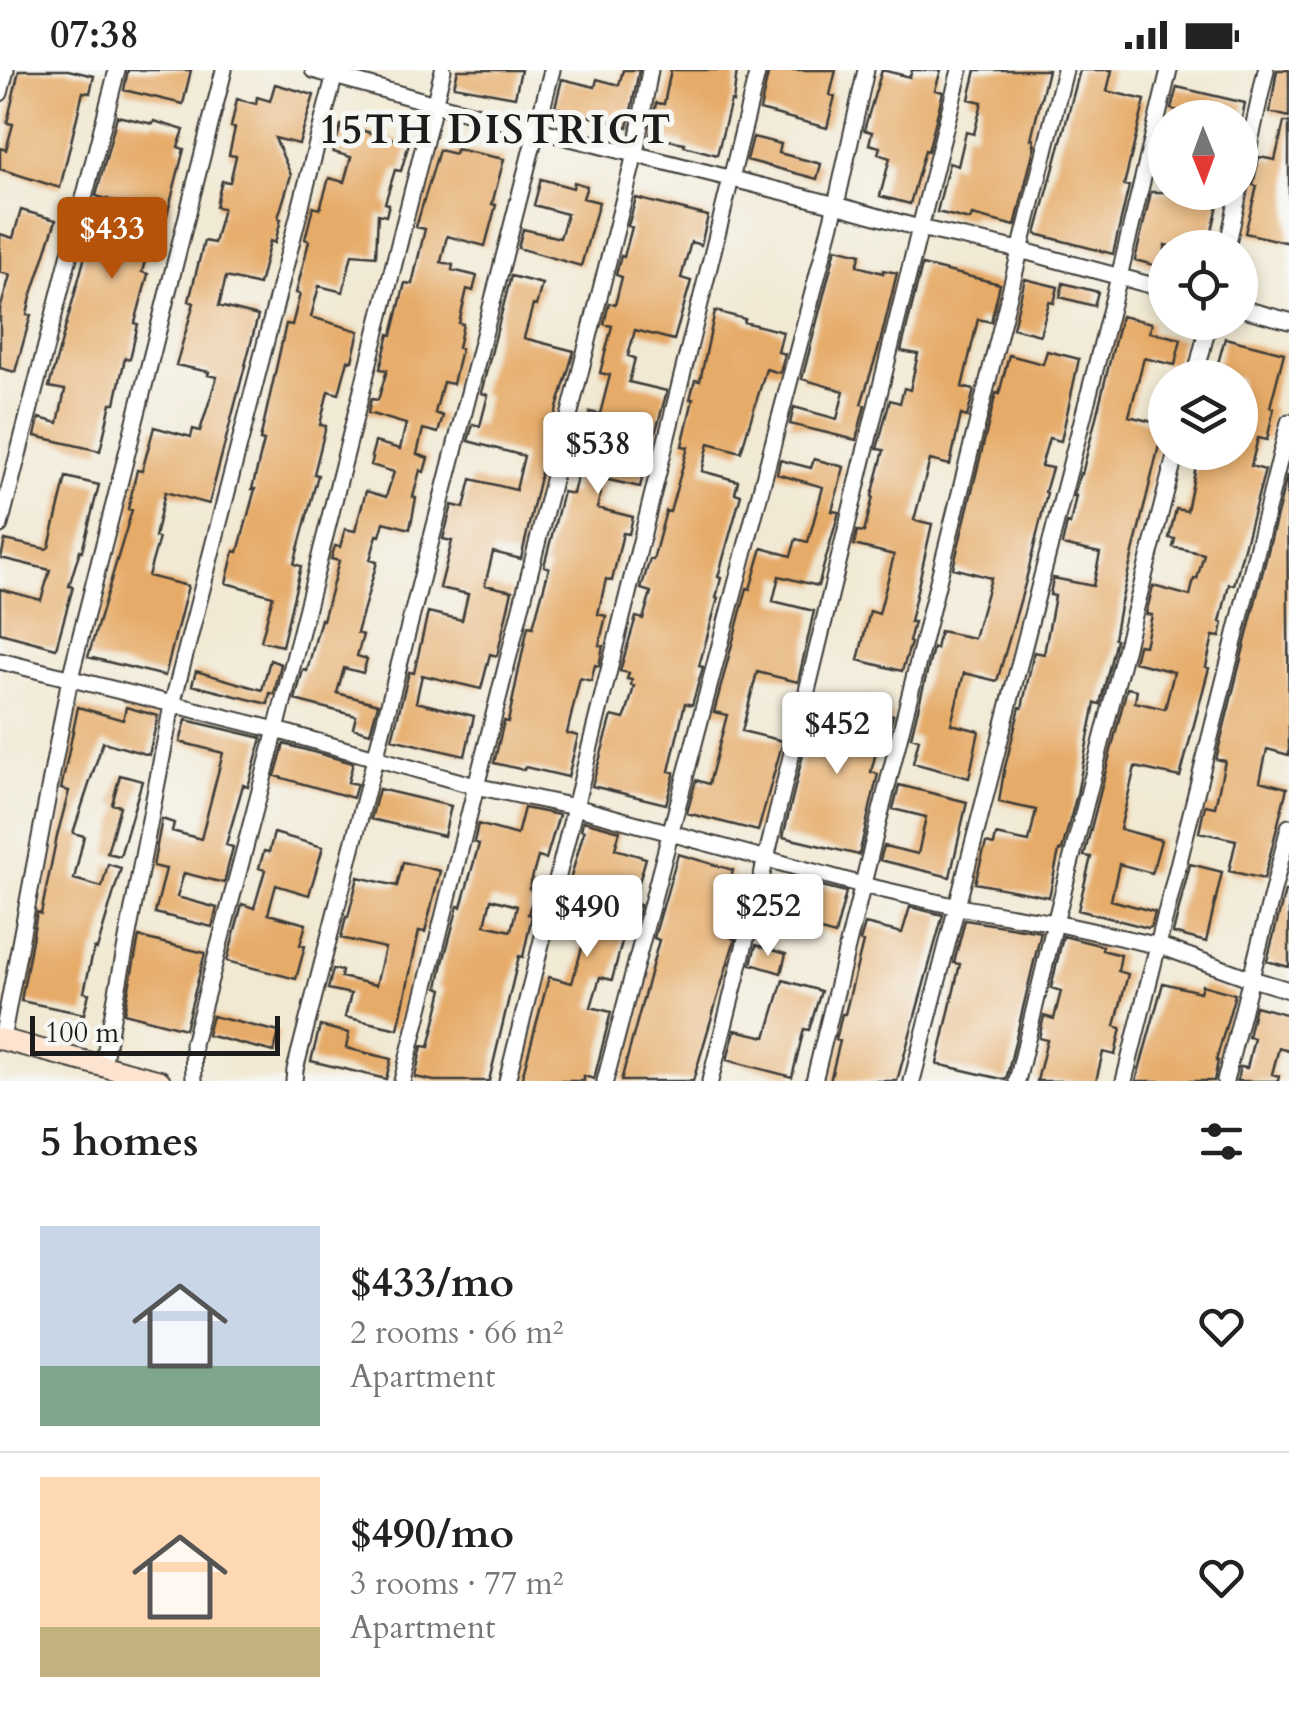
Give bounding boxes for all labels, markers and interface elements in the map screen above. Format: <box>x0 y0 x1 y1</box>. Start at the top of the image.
text: 07:38 <box>50 9 139 61</box>
north arrow <box>1148 100 1258 210</box>
map controls <box>1148 100 1258 470</box>
district label: 15TH DISTRICT <box>319 103 673 158</box>
pin: $433 <box>53 197 171 282</box>
text: $433 <box>79 207 145 251</box>
button: locate <box>1148 230 1258 340</box>
button: layers <box>1148 360 1258 470</box>
pin: $538 <box>539 412 657 497</box>
text: $538 <box>565 422 631 466</box>
pin: $452 <box>778 692 896 777</box>
text: $452 <box>804 702 870 746</box>
pin: $252 <box>709 874 827 959</box>
pin: $490 <box>528 875 646 960</box>
text: $252 <box>735 884 801 928</box>
text: $490 <box>554 885 620 929</box>
scale bar <box>30 1011 280 1056</box>
text: 100 m <box>45 1014 119 1052</box>
text: 5 homes <box>40 1113 198 1170</box>
icon: filters <box>1194 1114 1249 1169</box>
text: $433/mo <box>350 1254 514 1311</box>
icon: home <box>120 1266 240 1386</box>
icon: heart <box>1194 1299 1249 1354</box>
text: 2 rooms · 66 m² <box>350 1311 563 1355</box>
text: Apartment <box>350 1355 495 1399</box>
text: $490/mo <box>350 1505 514 1562</box>
icon: home <box>120 1517 240 1637</box>
icon: heart <box>1194 1550 1249 1605</box>
text: 3 rooms · 77 m² <box>350 1562 563 1606</box>
text: Apartment <box>350 1606 495 1650</box>

